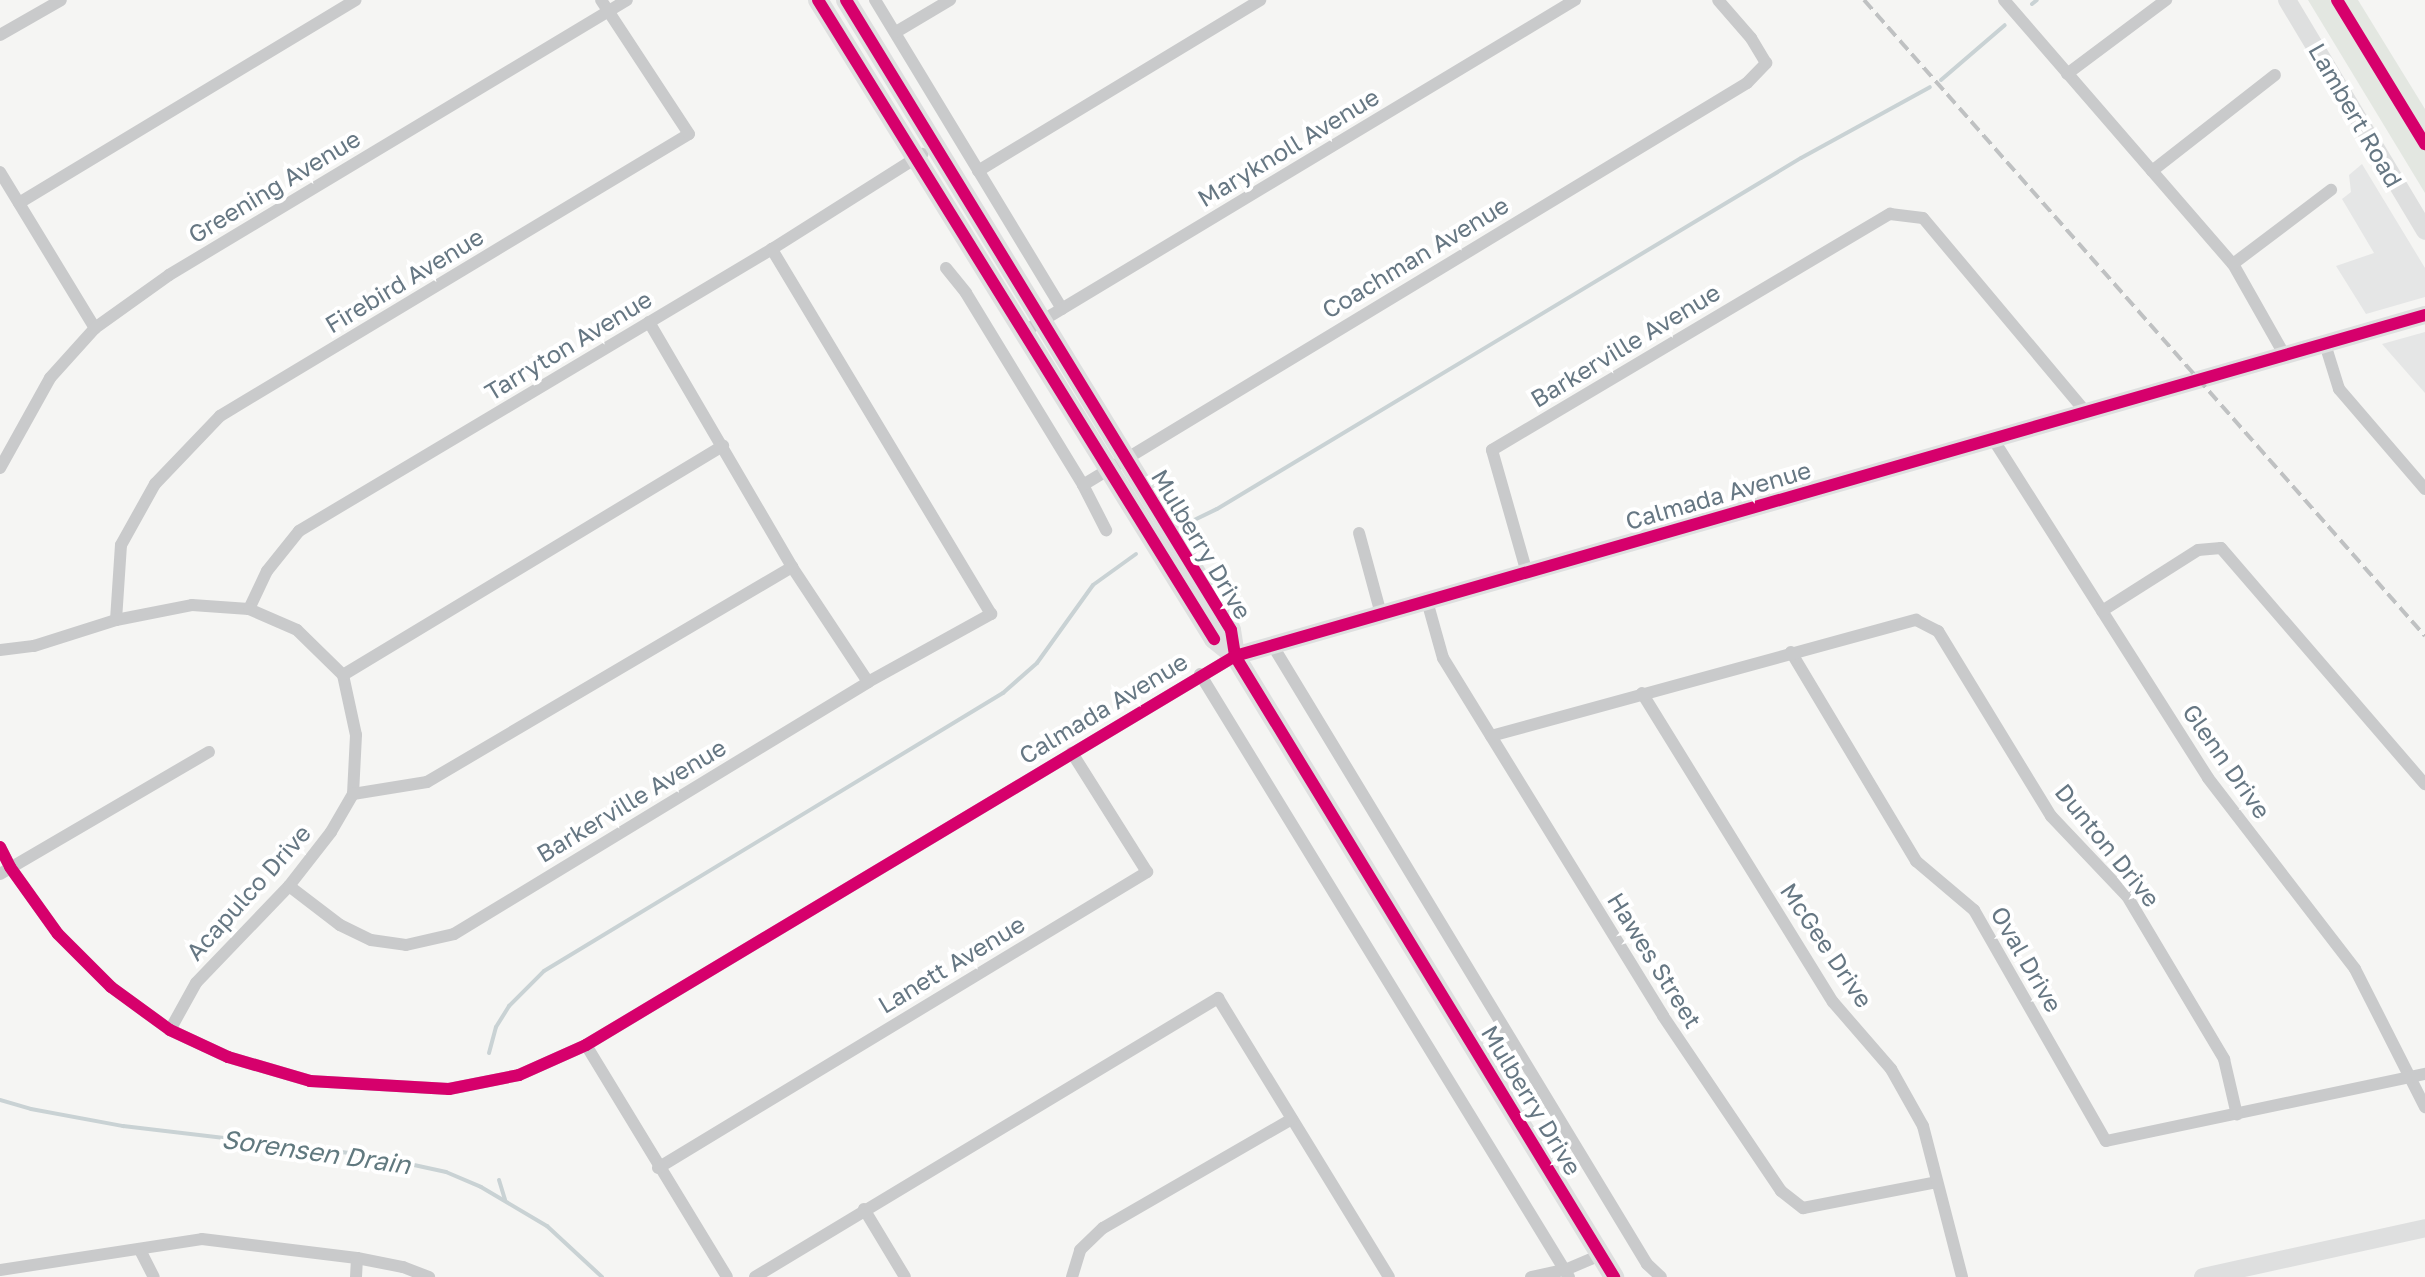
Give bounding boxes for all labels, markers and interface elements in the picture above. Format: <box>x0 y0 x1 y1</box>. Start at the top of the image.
street label: Lambert Road <box>2303 38 2409 192</box>
street label: Maryknoll Avenue <box>1192 81 1384 213</box>
street label: Greening Avenue <box>183 123 365 249</box>
street label: Coachman Avenue <box>1317 190 1513 324</box>
street label: Firebird Avenue <box>320 221 488 339</box>
street label: Barkerville Avenue <box>1525 277 1725 413</box>
street label: Tarryton Avenue <box>479 284 657 406</box>
street label: Calmada Avenue <box>1622 455 1814 535</box>
street label: Mulberry Drive <box>1146 464 1258 624</box>
street label: Calmada Avenue <box>1014 646 1192 770</box>
street label: Glenn Drive <box>2177 698 2277 824</box>
street label: Barkerville Avenue <box>531 732 731 868</box>
street label: Dunton Drive <box>2050 778 2166 912</box>
street label: Acapulco Drive <box>180 818 316 966</box>
street label: McGee Drive <box>1775 877 1879 1013</box>
street label: Hawes Street <box>1602 887 1708 1033</box>
street label: Oval Drive <box>1985 901 2069 1017</box>
street label: Lanett Avenue <box>873 909 1029 1019</box>
street label: Mulberry Drive <box>1476 1020 1588 1180</box>
water label: Sorensen Drain <box>220 1123 412 1181</box>

